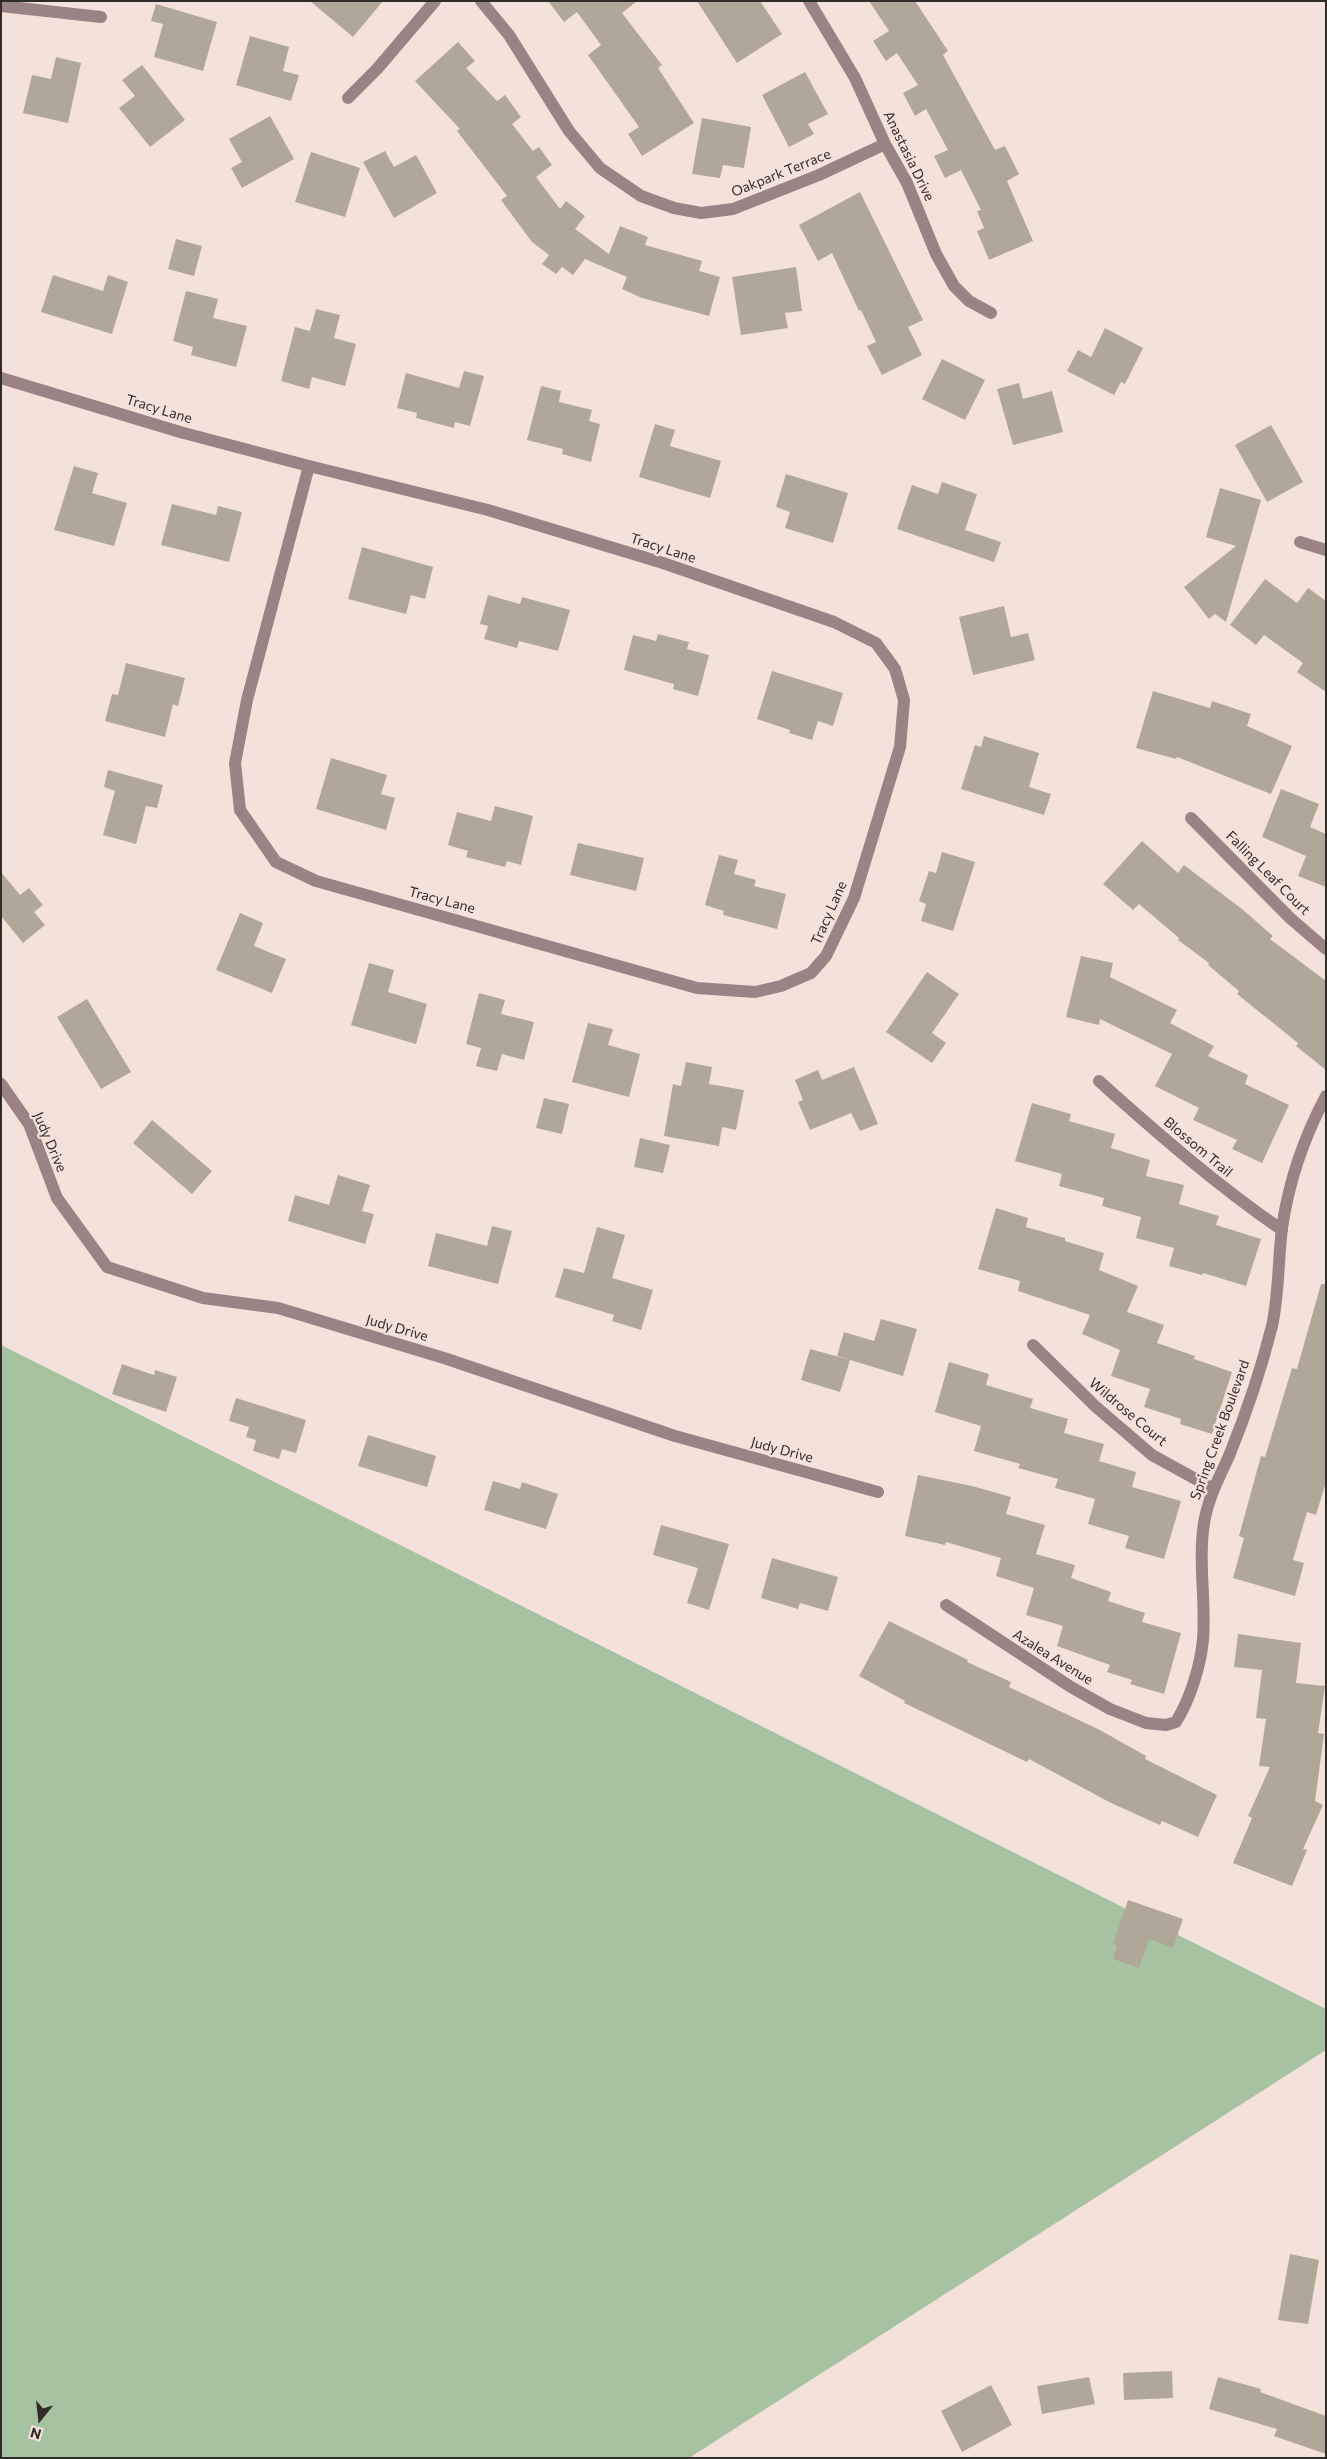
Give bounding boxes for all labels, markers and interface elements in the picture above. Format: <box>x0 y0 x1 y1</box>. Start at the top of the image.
street label: Anastasia Drive <box>880 108 938 204</box>
street label: Oakpark Terrace <box>729 145 833 201</box>
street label: Tracy Lane <box>124 391 194 427</box>
street label: Tracy Lane <box>628 529 698 567</box>
street label: Falling Leaf Court <box>1222 827 1314 919</box>
street label: Tracy Lane <box>807 878 851 948</box>
street label: Tracy Lane <box>407 883 477 917</box>
street label: Judy Drive <box>30 1109 70 1175</box>
street label: Blossom Trail <box>1160 1113 1236 1181</box>
street label: Judy Drive <box>364 1311 430 1345</box>
street label: Spring Creek Boulevard <box>1187 1358 1253 1502</box>
street label: Wildrose Court <box>1086 1375 1170 1449</box>
street label: Judy Drive <box>749 1434 815 1466</box>
street label: Azalea Avenue <box>1010 1626 1096 1688</box>
north arrow <box>15 2394 65 2444</box>
text: N <box>28 2424 43 2444</box>

